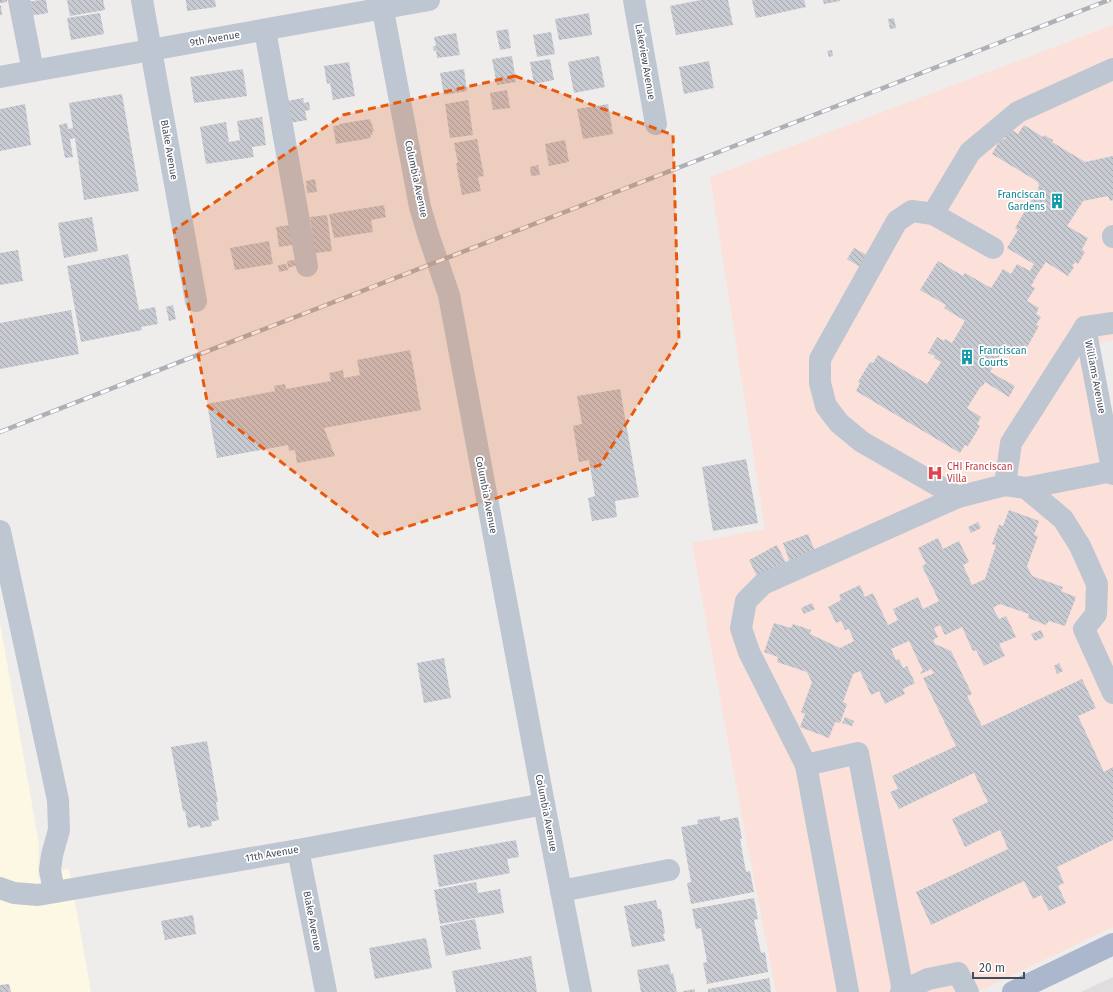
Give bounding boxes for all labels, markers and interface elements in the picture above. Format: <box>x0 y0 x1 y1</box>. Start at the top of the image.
street label: Lakeview Avenue <box>632 23 658 101</box>
street label: 9th Avenue <box>189 29 241 49</box>
street label: Blake Avenue <box>158 119 180 181</box>
street label: Columbia Avenue <box>402 139 430 219</box>
place label: Franciscan Gardens <box>997 189 1045 213</box>
building icon: Franciscan Gardens <box>1048 192 1066 210</box>
street label: Williams Avenue <box>1082 339 1108 415</box>
place label: Franciscan Courts <box>979 345 1027 369</box>
building icon: Franciscan Courts <box>958 348 976 366</box>
street label: Columbia Avenue <box>473 455 499 535</box>
place label: CHI Franciscan Villa <box>947 461 1013 485</box>
hospital icon: CHI Franciscan Villa <box>926 464 944 482</box>
street label: Columbia Avenue <box>533 773 559 853</box>
street label: 11th Avenue <box>244 843 300 865</box>
street label: Blake Avenue <box>300 890 324 952</box>
scale bar <box>973 954 1024 980</box>
text: 20 m <box>979 961 1005 975</box>

